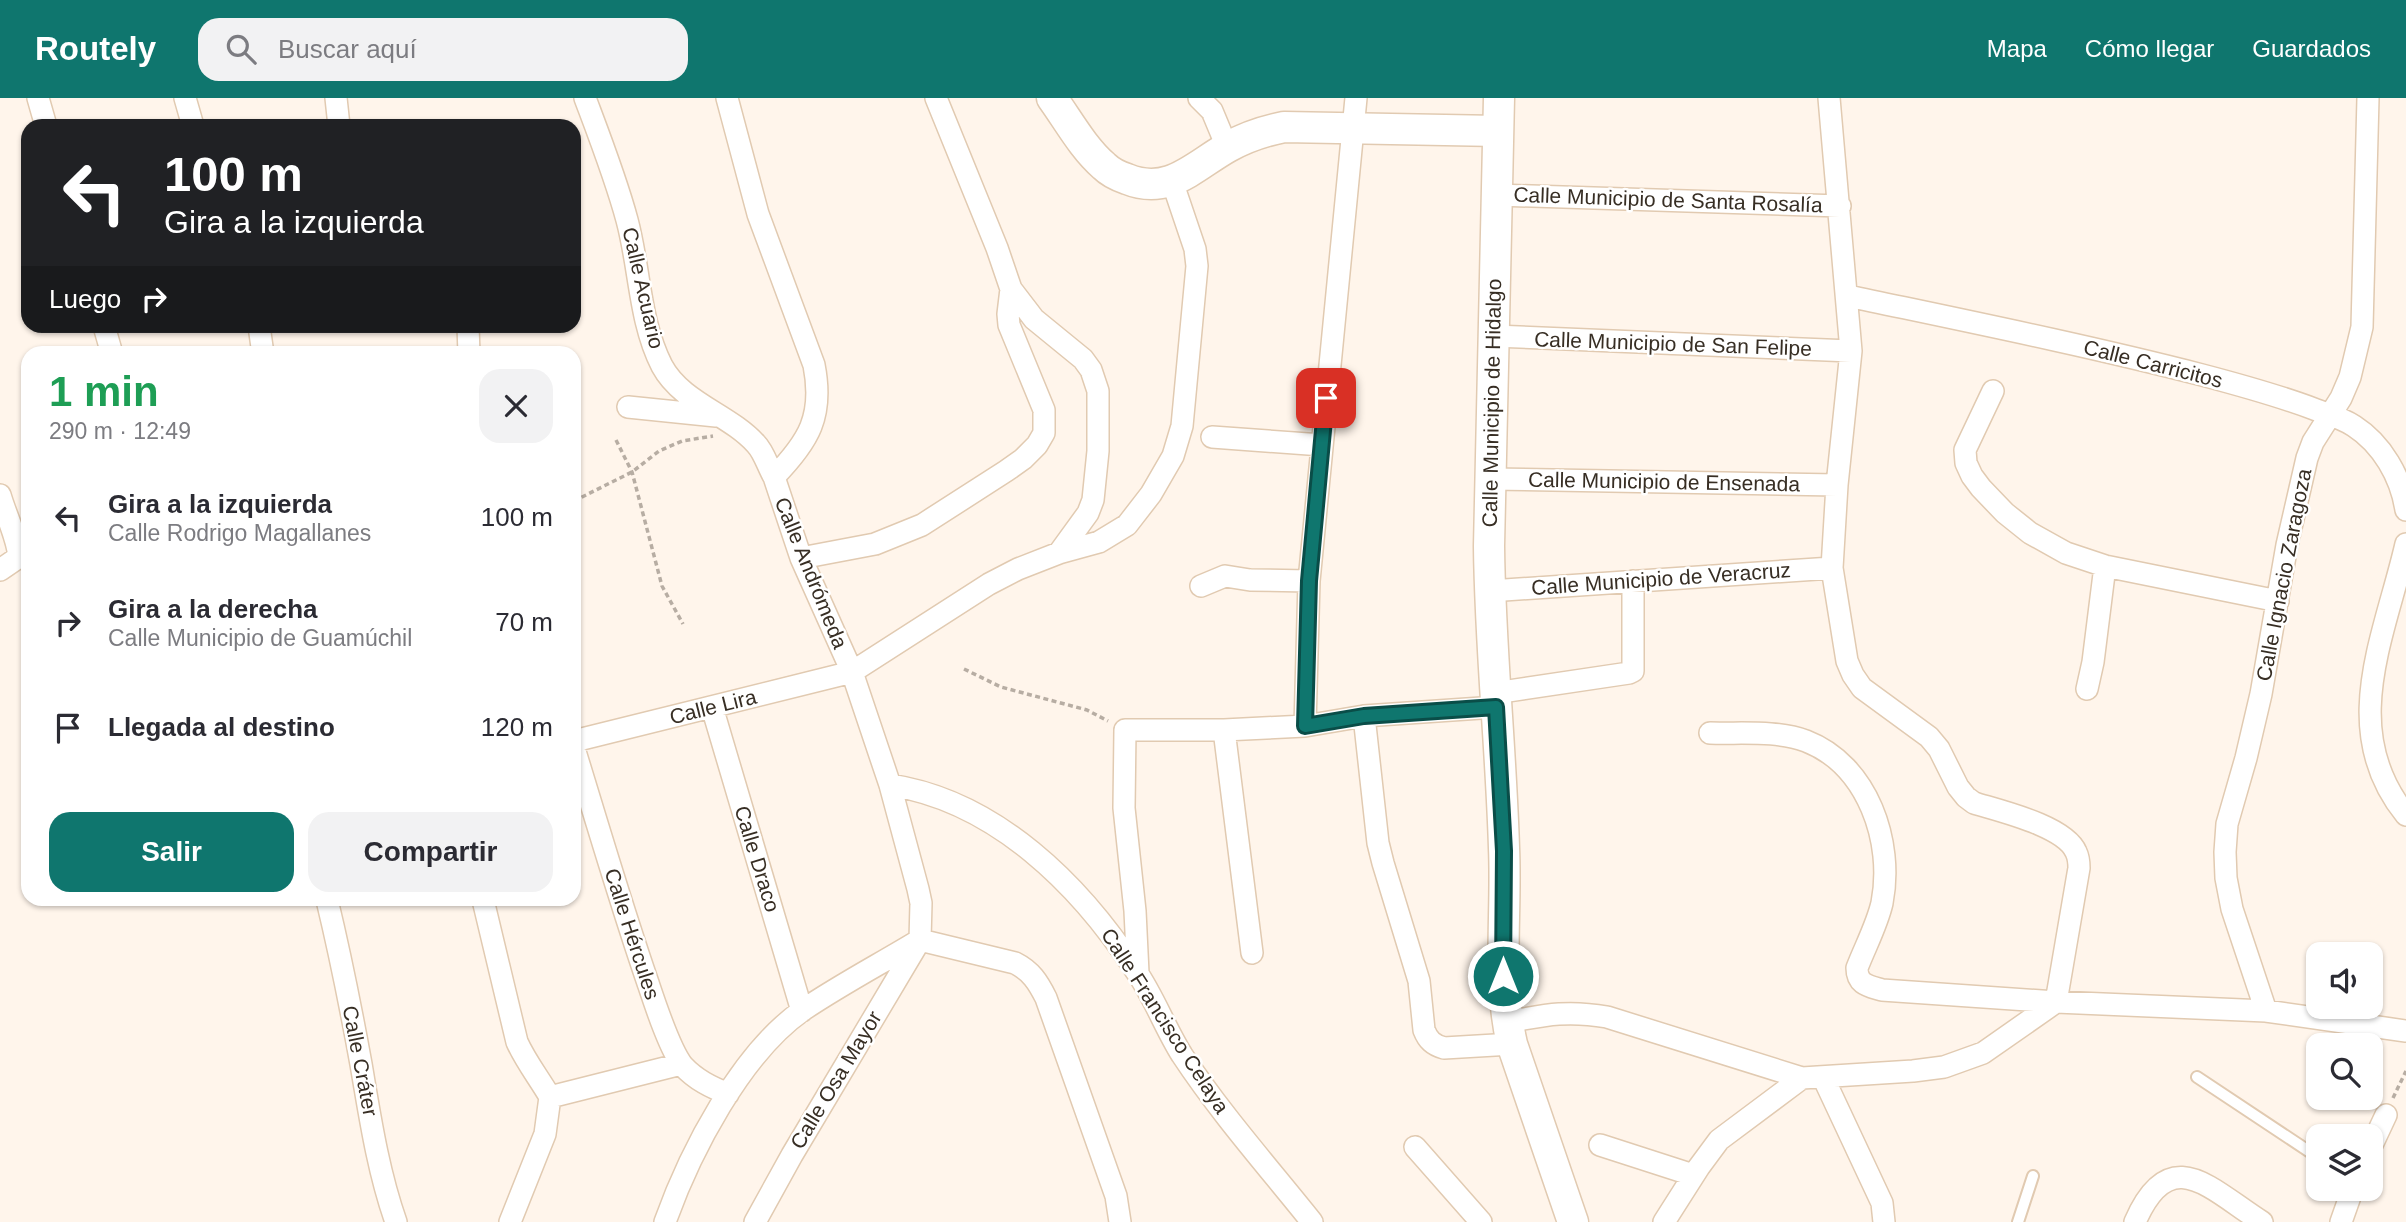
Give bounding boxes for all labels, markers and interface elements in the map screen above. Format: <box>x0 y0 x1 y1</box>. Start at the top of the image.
search box <box>198 18 688 81</box>
text: Routely <box>35 30 156 67</box>
icon: search <box>222 30 260 68</box>
text: Buscar aquí <box>278 34 417 64</box>
text: Mapa <box>1987 35 2047 62</box>
text: Cómo llegar <box>2085 35 2214 62</box>
text: Guardados <box>2252 35 2371 62</box>
icon: left <box>49 147 140 238</box>
text: 100 m <box>164 147 303 201</box>
street label: Calle Municipio de Santa Rosalía <box>1513 183 1823 216</box>
text: Gira a la izquierda <box>164 204 424 240</box>
street label: Calle Acuario <box>618 225 669 351</box>
street label: Calle Municipio de Hidalgo <box>1478 278 1505 527</box>
icon: right <box>135 280 173 318</box>
text: Luego <box>49 284 121 314</box>
street label: Calle Municipio de San Felipe <box>1534 327 1812 360</box>
street label: Calle Carricitos <box>2081 335 2225 392</box>
text: 1 min <box>49 368 159 415</box>
pin <box>1296 368 1356 428</box>
button: close <box>479 369 553 443</box>
icon: arrive <box>1307 379 1345 417</box>
text: 290 m · 12:49 <box>49 418 191 444</box>
street label: Calle Ignacio Zaragoza <box>2252 466 2315 683</box>
street label: Calle Municipio de Ensenada <box>1528 468 1801 495</box>
text: Gira a la izquierda <box>108 489 332 519</box>
street label: Calle Andrómeda <box>771 494 852 652</box>
icon: left <box>49 499 87 537</box>
text: 100 m <box>481 502 553 532</box>
text: Calle Rodrigo Magallanes <box>108 520 371 546</box>
street label: Calle Municipio de Veracruz <box>1530 558 1792 599</box>
text: Gira a la derecha <box>108 594 318 624</box>
icon: right <box>49 604 87 642</box>
text: 70 m <box>495 607 553 637</box>
text: Calle Municipio de Guamúchil <box>108 625 412 651</box>
street label: Calle Lira <box>667 685 759 728</box>
icon: arrive <box>49 709 87 747</box>
text: Llegada al destino <box>108 712 335 742</box>
text: 120 m <box>481 712 553 742</box>
street label: Calle Draco <box>730 803 785 915</box>
button: Salir <box>49 812 294 892</box>
button: Compartir <box>308 812 553 892</box>
street label: Calle Hércules <box>600 865 665 1002</box>
street label: Calle Francisco Celaya <box>1097 924 1234 1118</box>
position arrow <box>1466 939 1540 1013</box>
map controls <box>2306 942 2383 1201</box>
button: sound <box>2306 942 2383 1019</box>
street label: Calle Cráter <box>339 1004 382 1118</box>
street label: Calle Osa Mayor <box>785 1007 886 1153</box>
button: search <box>2306 1033 2383 1110</box>
button: layers <box>2306 1124 2383 1201</box>

